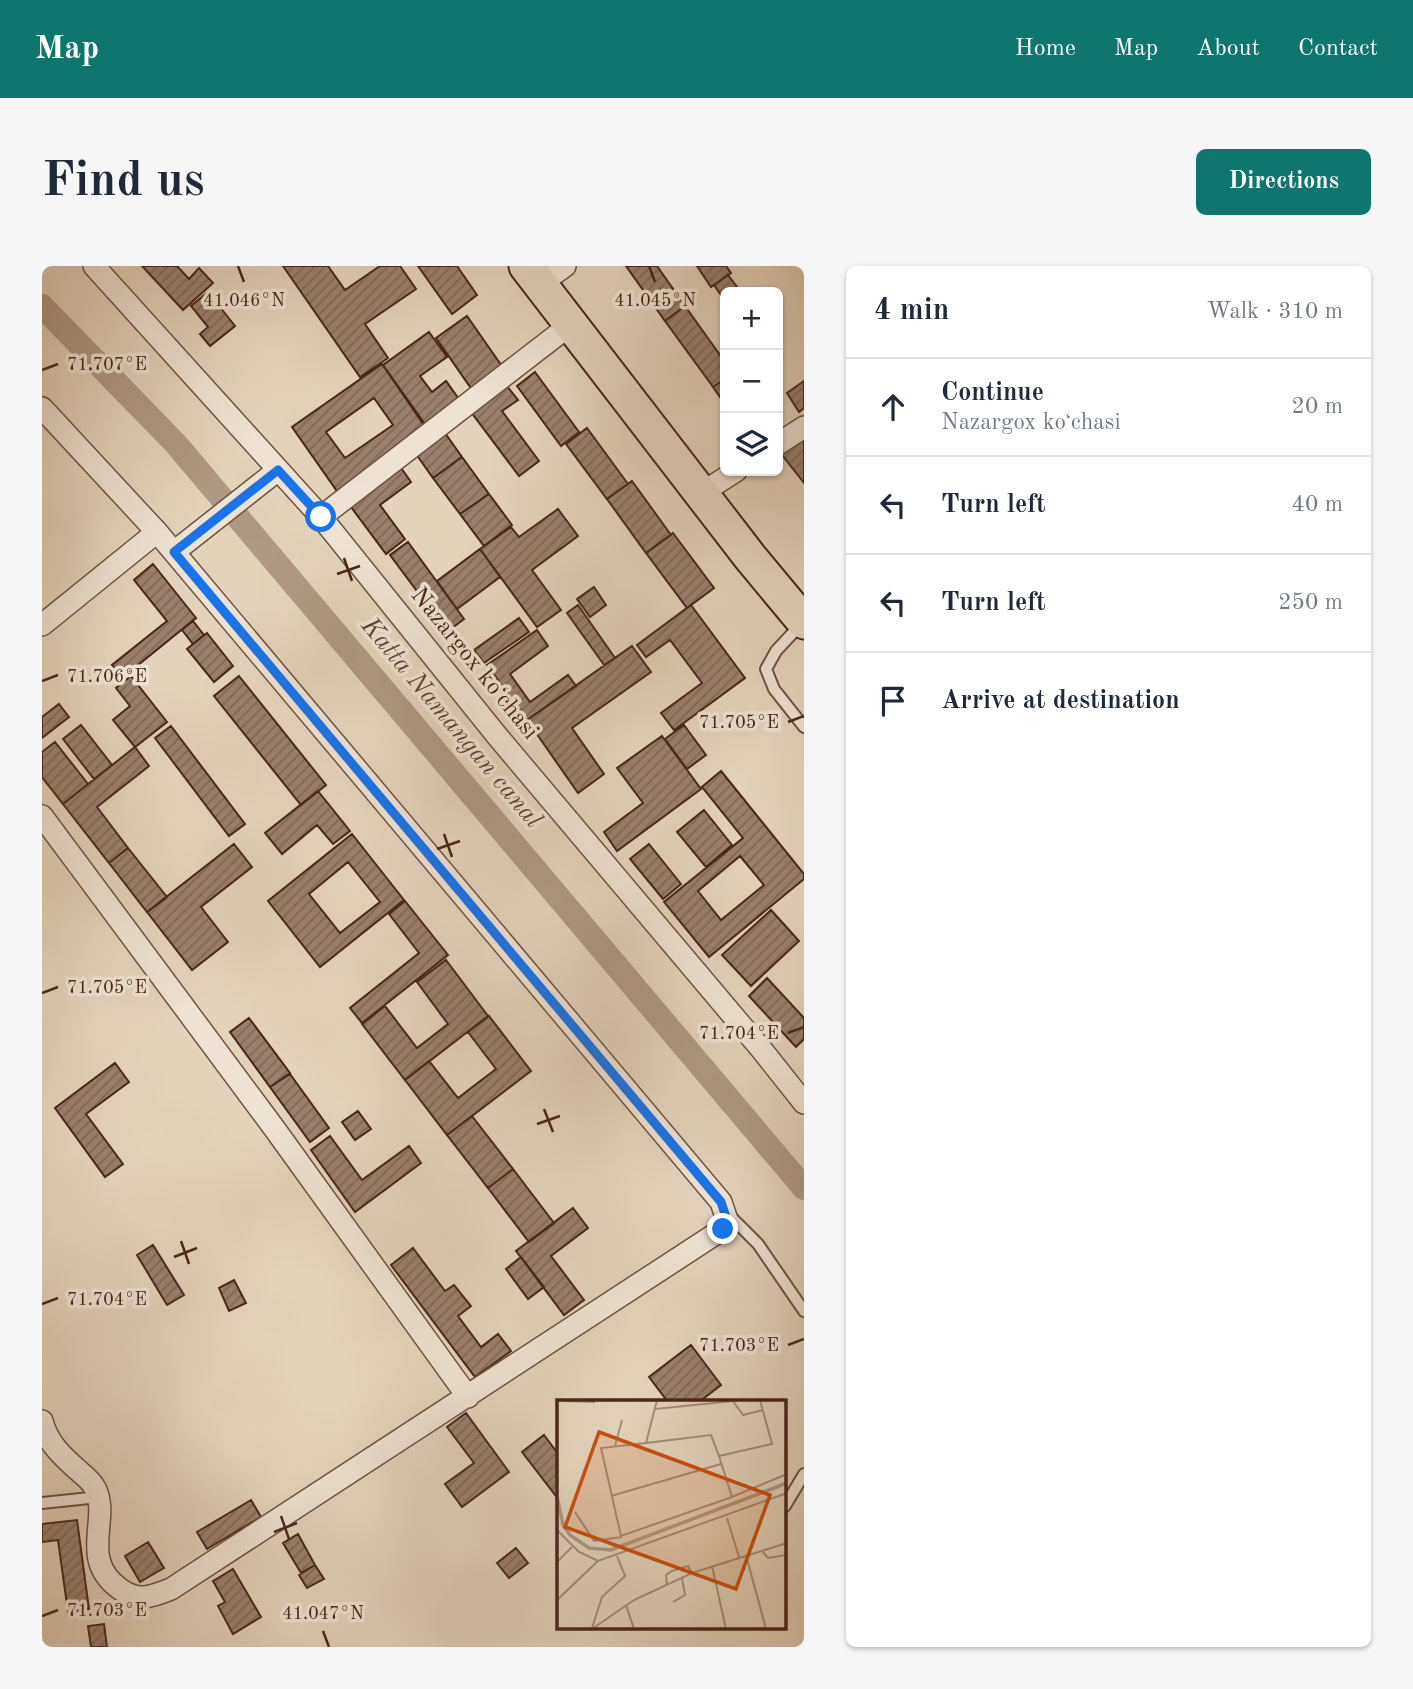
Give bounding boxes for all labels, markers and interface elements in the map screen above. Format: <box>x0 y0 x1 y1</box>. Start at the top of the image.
text: Map <box>35 33 99 66</box>
text: Home <box>1015 37 1076 61</box>
text: Map <box>1114 37 1158 61</box>
text: About <box>1196 37 1260 61</box>
text: Contact <box>1298 37 1378 61</box>
button: Directions <box>1196 149 1371 215</box>
text: Find us <box>42 158 205 207</box>
map controls <box>720 287 783 476</box>
button: + <box>720 287 783 350</box>
text: 41.046°N <box>203 292 285 310</box>
text: 41.045°N <box>614 292 696 310</box>
text: 4 min <box>874 296 949 326</box>
text: Walk · 310 m <box>1207 300 1343 323</box>
button: − <box>720 350 783 413</box>
text: 71.707°E <box>67 356 147 374</box>
text: Continue <box>941 380 1044 406</box>
icon: ahead <box>874 388 912 426</box>
text: 20 m <box>1292 395 1343 418</box>
text: Nazargox koʻchasi <box>941 411 1121 434</box>
button: layers <box>720 413 783 476</box>
icon: left <box>874 486 912 524</box>
text: Turn left <box>941 492 1046 518</box>
text: 40 m <box>1292 493 1343 516</box>
route start <box>305 501 336 532</box>
street label: Nazargox koʻchasi <box>406 584 542 744</box>
icon: left <box>874 584 912 622</box>
text: Turn left <box>941 590 1046 616</box>
text: 250 m <box>1278 591 1343 614</box>
water label: Katta Namangan canal <box>355 612 547 833</box>
text: 71.706°E <box>67 668 147 686</box>
icon: arrive <box>874 682 912 720</box>
text: Arrive at destination <box>941 688 1180 714</box>
text: 71.705°E <box>699 714 779 732</box>
text: 71.705°E <box>67 979 147 997</box>
text: 71.704°E <box>699 1025 779 1043</box>
route end <box>707 1213 738 1244</box>
text: 71.704°E <box>67 1291 147 1309</box>
text: 71.703°E <box>699 1337 779 1355</box>
inset map <box>557 1400 786 1630</box>
text: 71.703°E <box>67 1602 147 1620</box>
text: 41.047°N <box>282 1605 364 1623</box>

